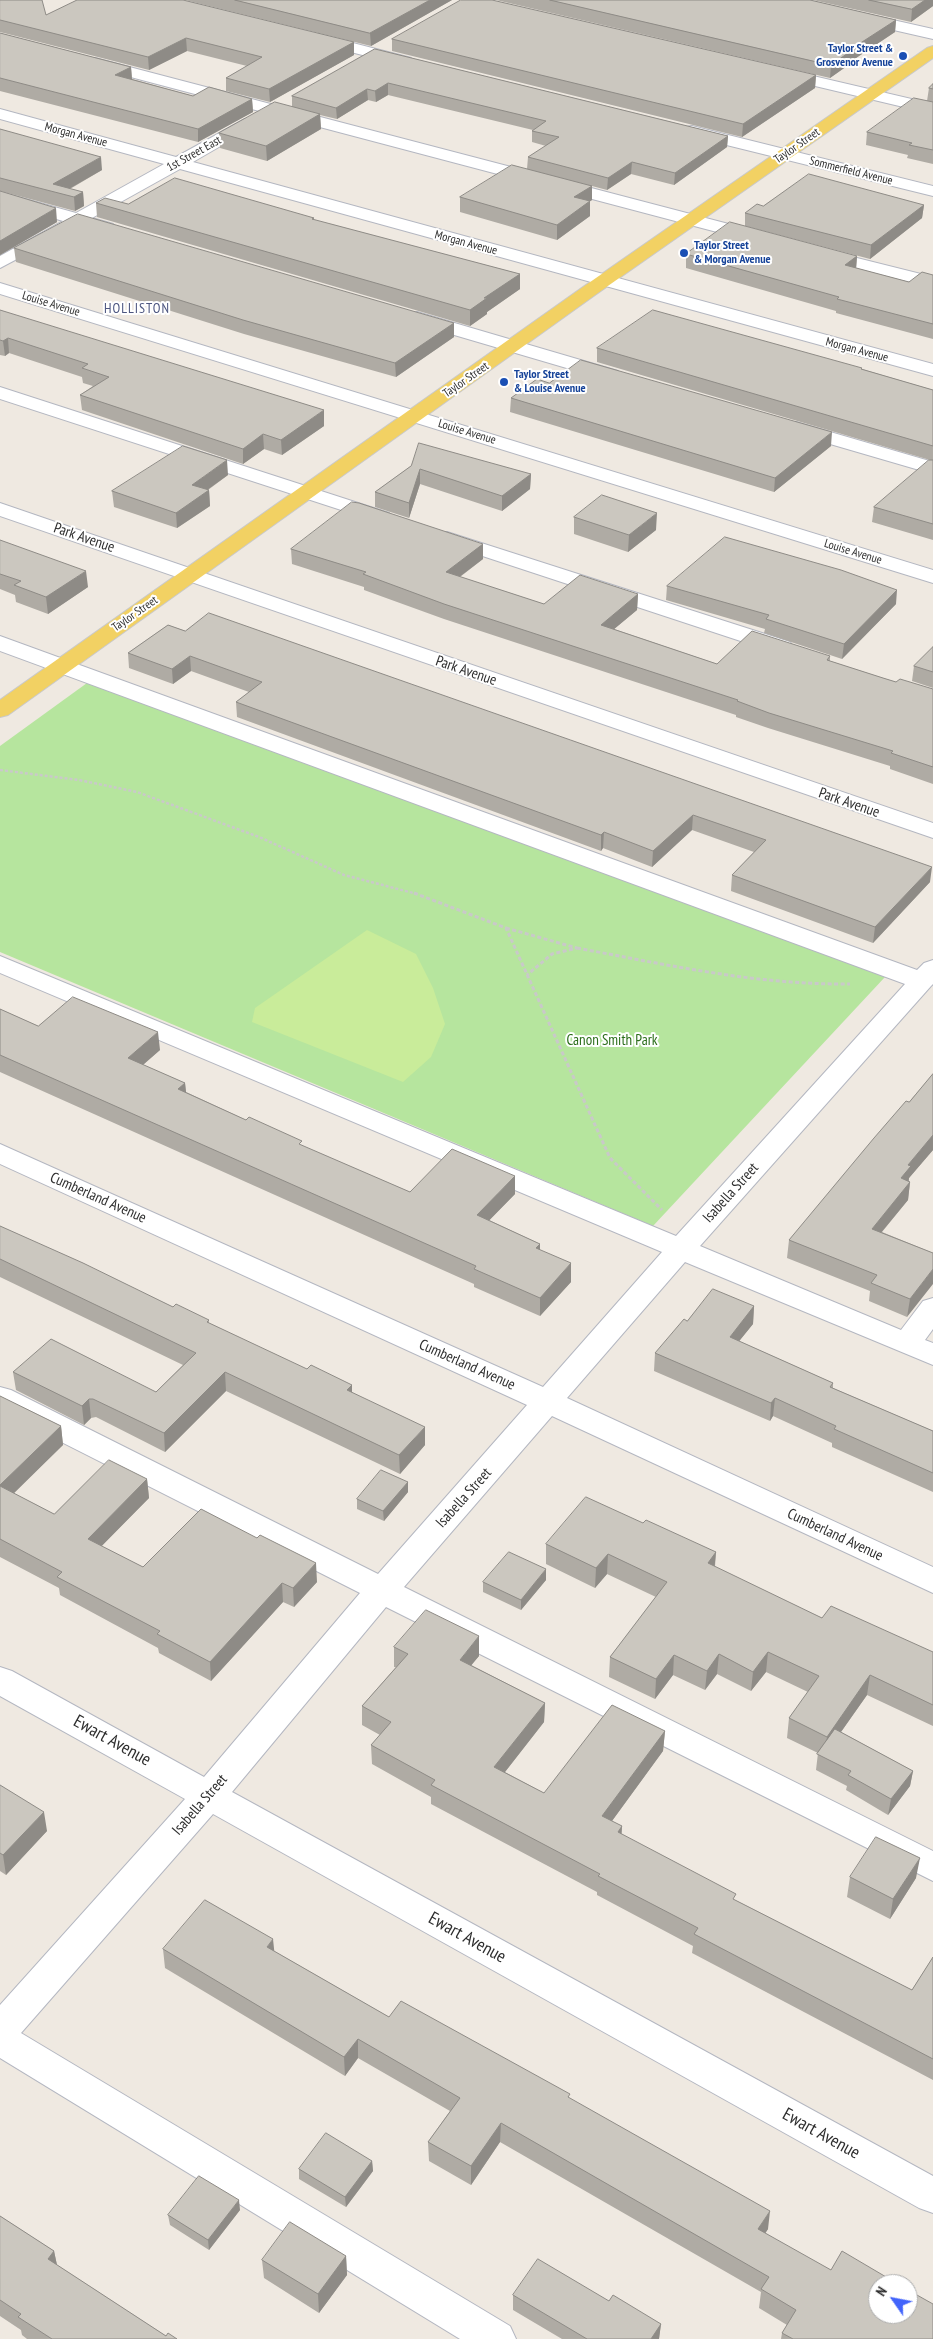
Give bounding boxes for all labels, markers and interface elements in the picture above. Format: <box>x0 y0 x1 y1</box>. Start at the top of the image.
place label: Taylor Street & Grosvenor Avenue <box>816 42 893 70</box>
marker: Taylor Street & Grosvenor Avenue <box>897 50 909 62</box>
street label: Morgan Avenue <box>43 120 109 150</box>
street label: Taylor Street <box>771 125 823 167</box>
street label: 1st Street East <box>164 133 224 175</box>
street label: Sommerfield Avenue <box>808 154 894 188</box>
street label: Morgan Avenue <box>433 228 499 258</box>
place label: Taylor Street & Morgan Avenue <box>694 239 771 267</box>
marker: Taylor Street & Morgan Avenue <box>678 247 690 259</box>
street label: Louise Avenue <box>21 288 81 320</box>
district label: HOLLISTON <box>103 301 171 317</box>
street label: Morgan Avenue <box>824 335 890 365</box>
street label: Taylor Street <box>440 359 492 401</box>
place label: Taylor Street & Louise Avenue <box>514 368 586 396</box>
marker: Taylor Street & Louise Avenue <box>498 376 510 388</box>
street label: Louise Avenue <box>437 416 497 448</box>
street label: Park Avenue <box>51 519 117 557</box>
street label: Louise Avenue <box>823 536 883 568</box>
street label: Taylor Street <box>109 593 161 635</box>
street label: Park Avenue <box>433 652 499 690</box>
street label: Park Avenue <box>816 784 882 822</box>
park label: Canon Smith Park <box>566 1032 658 1050</box>
street label: Isabella Street <box>699 1159 763 1227</box>
street label: Cumberland Avenue <box>47 1169 149 1227</box>
street label: Cumberland Avenue <box>416 1336 518 1394</box>
street label: Isabella Street <box>432 1464 496 1532</box>
street label: Cumberland Avenue <box>784 1505 886 1565</box>
street label: Ewart Avenue <box>70 1711 154 1771</box>
street label: Isabella Street <box>169 1771 231 1839</box>
street label: Ewart Avenue <box>425 1908 509 1968</box>
street label: Ewart Avenue <box>779 2104 863 2164</box>
north arrow <box>868 2274 918 2324</box>
text: N <box>872 2283 891 2299</box>

